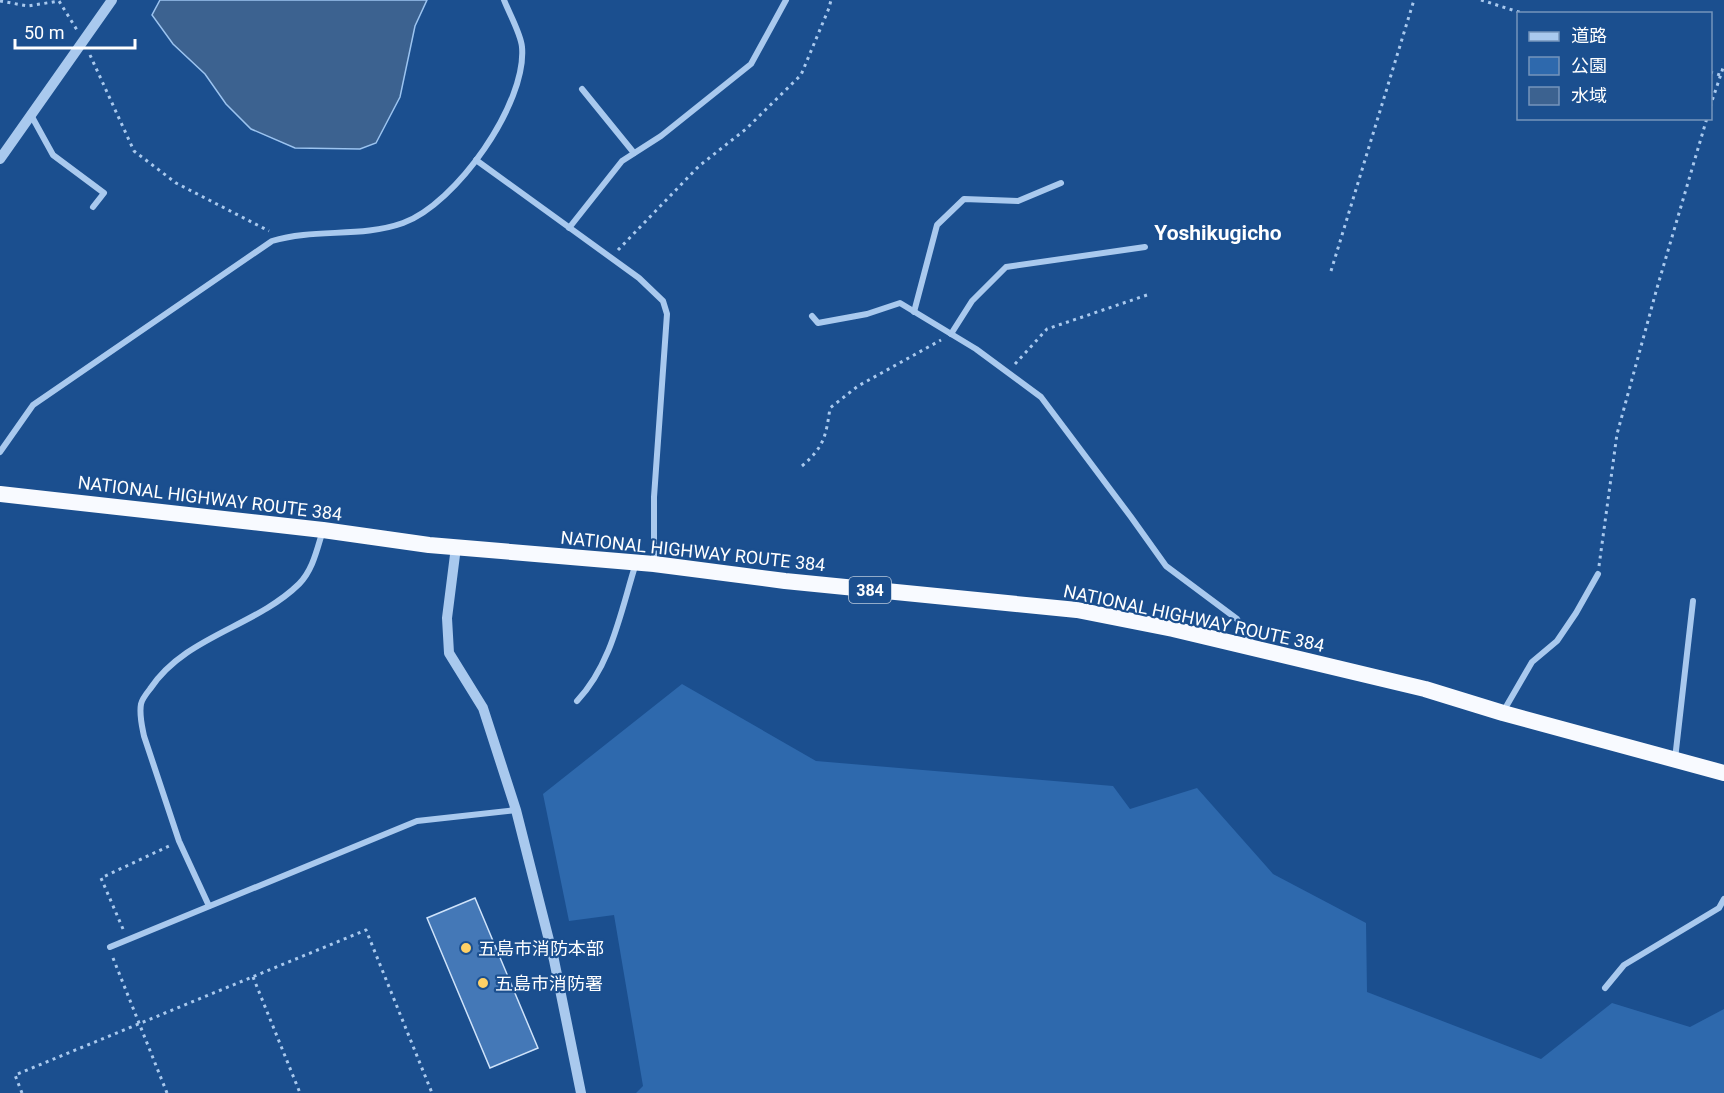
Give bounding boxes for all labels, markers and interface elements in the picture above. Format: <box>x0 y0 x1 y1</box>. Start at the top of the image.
scale bar <box>15 12 135 50</box>
legend <box>1517 12 1712 120</box>
text: 50 m <box>24 22 64 43</box>
text: 道路 <box>1571 25 1607 46</box>
text: 公園 <box>1571 55 1607 76</box>
text: 水域 <box>1571 85 1607 106</box>
district label: Yoshikugicho <box>1154 221 1282 245</box>
street label: NATIONAL HIGHWAY ROUTE 384 <box>77 471 343 525</box>
street label: NATIONAL HIGHWAY ROUTE 384 <box>560 527 826 575</box>
road number: 384 <box>849 577 891 603</box>
street label: NATIONAL HIGHWAY ROUTE 384 <box>1062 580 1326 656</box>
place label: 五島市消防本部 <box>478 938 604 959</box>
marker: 五島市消防本部 <box>459 941 473 955</box>
place label: 五島市消防署 <box>495 973 603 994</box>
marker: 五島市消防署 <box>476 976 490 990</box>

